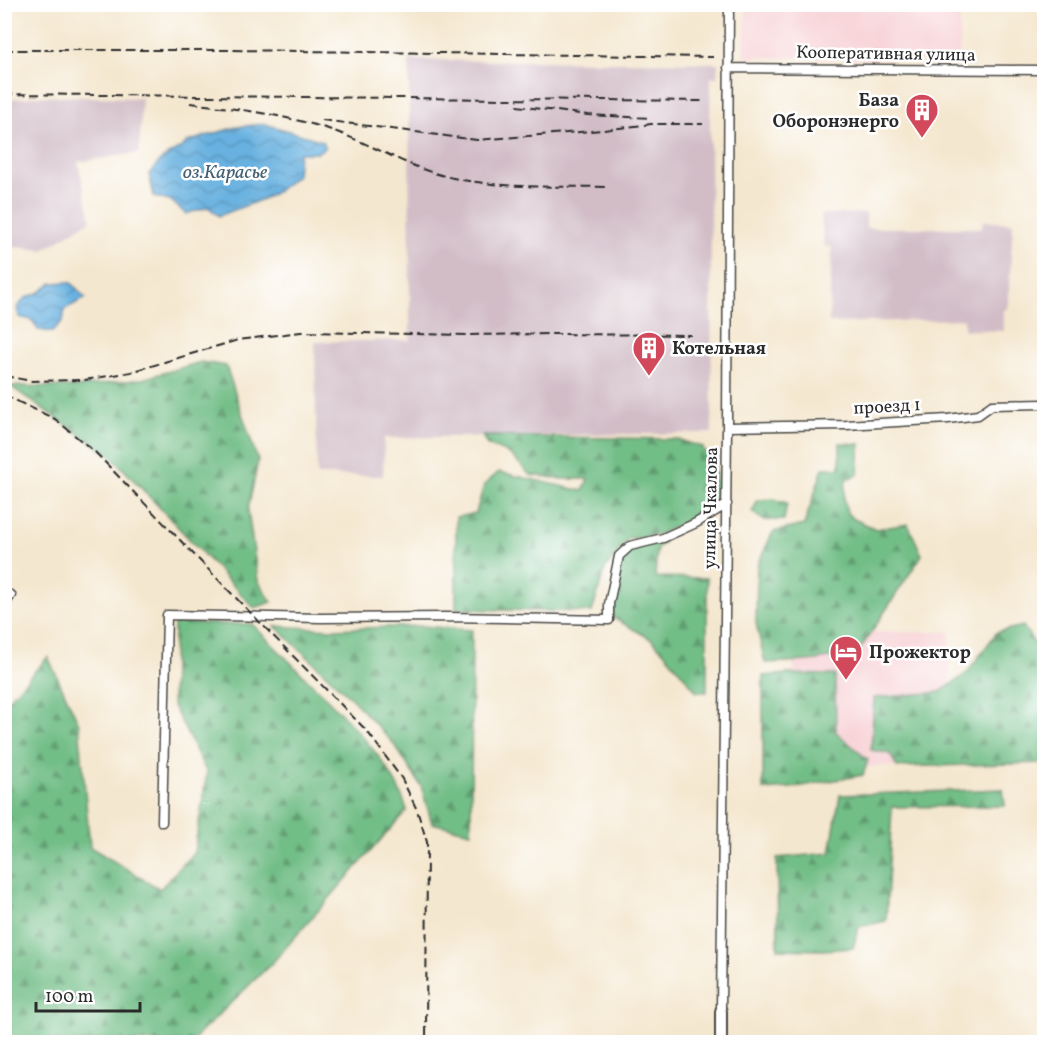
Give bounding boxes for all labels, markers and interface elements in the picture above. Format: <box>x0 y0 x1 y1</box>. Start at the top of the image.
street label: Кооперативная улица <box>796 40 976 69</box>
place label: База Оборонэнерго <box>773 89 899 135</box>
building icon: База Оборонэнерго <box>904 92 940 139</box>
water label: оз.Карасье <box>183 159 268 187</box>
building icon: Котельная <box>631 330 667 377</box>
place label: Котельная <box>672 337 766 362</box>
street label: проезд 1 <box>853 393 921 422</box>
street label: улица Чкалова <box>698 447 725 569</box>
hotel icon: Прожектор <box>828 634 864 681</box>
place label: Прожектор <box>869 641 971 666</box>
scale bar <box>36 975 140 1013</box>
text: 100 m <box>45 985 94 1010</box>

